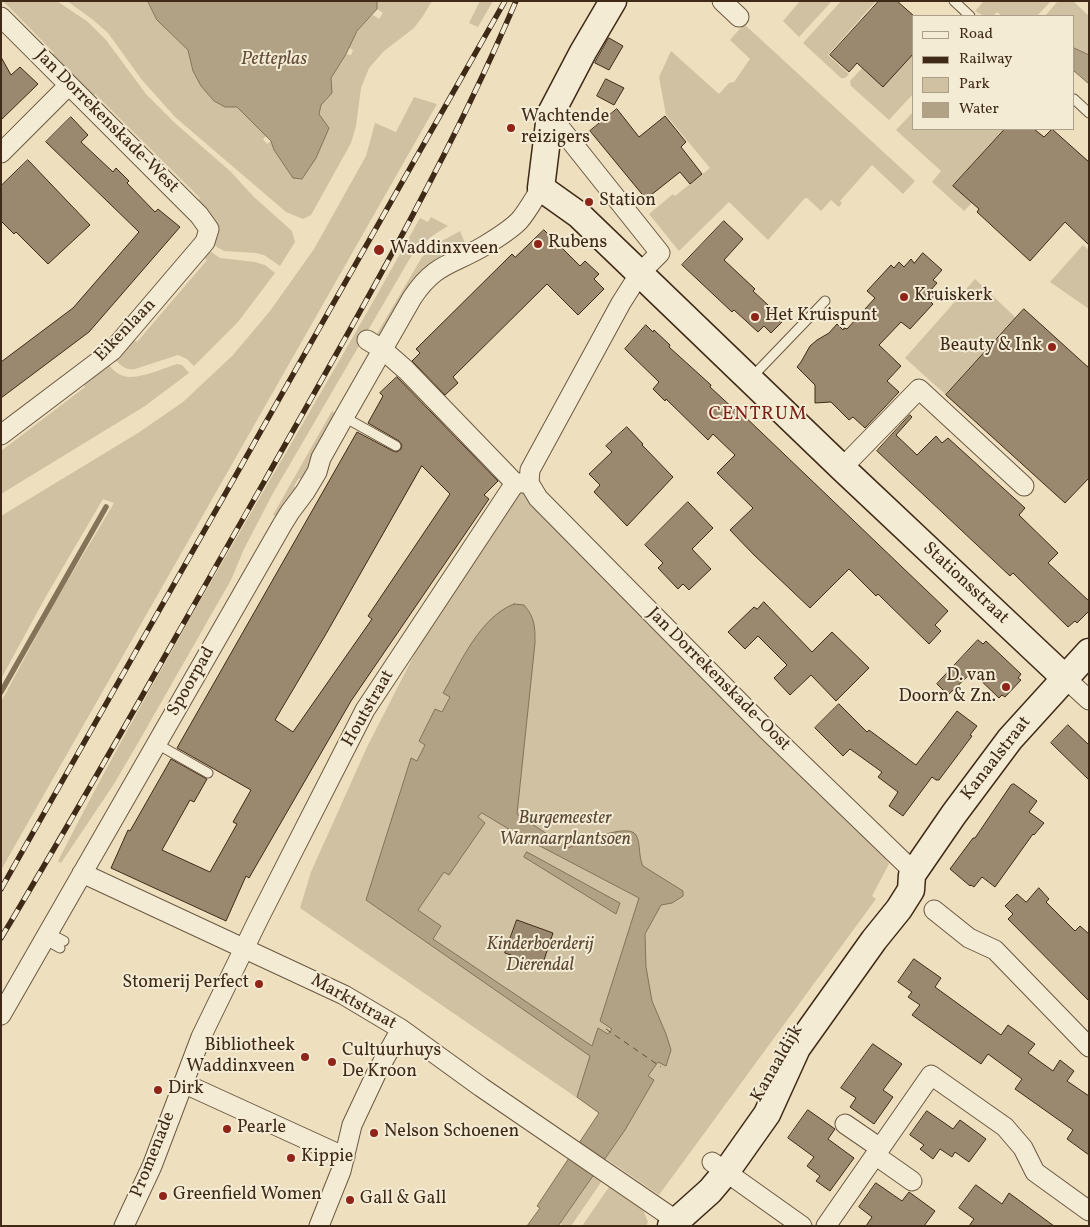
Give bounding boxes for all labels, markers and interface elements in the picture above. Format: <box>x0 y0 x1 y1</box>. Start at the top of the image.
legend <box>912 15 1075 130</box>
text: Road <box>959 24 993 45</box>
street label: Jan Dorrekenskade-West <box>29 45 183 199</box>
text: Railway <box>959 49 1012 70</box>
water label: Petteplas <box>241 50 307 72</box>
text: Park <box>959 74 990 95</box>
text: Water <box>959 99 999 120</box>
place label: Wachtende reizigers <box>521 107 609 150</box>
marker: Wachtende reizigers <box>505 122 517 134</box>
place label: Station <box>599 191 656 213</box>
marker: Station <box>583 196 595 208</box>
place label: Rubens <box>548 233 607 255</box>
marker: Rubens <box>532 238 544 250</box>
place label: Waddinxveen <box>390 239 499 261</box>
marker: Waddinxveen <box>372 243 386 257</box>
place label: Kruiskerk <box>914 286 992 308</box>
marker: Kruiskerk <box>898 291 910 303</box>
street label: Eikenlaan <box>91 295 161 367</box>
place label: Het Kruispunt <box>765 306 878 328</box>
marker: Het Kruispunt <box>749 311 761 323</box>
place label: Beauty & Ink <box>940 336 1042 358</box>
marker: Beauty & Ink <box>1046 341 1058 353</box>
district label: CENTRUM <box>708 405 808 427</box>
street label: Stationsstraat <box>917 539 1013 629</box>
street label: Jan Dorrekenskade-Oost <box>642 604 794 756</box>
street label: Spoorpad <box>164 644 220 720</box>
place label: D. van Doorn & Zn. <box>899 666 996 709</box>
street label: Houtstraat <box>338 667 400 751</box>
marker: D. van Doorn & Zn. <box>1000 681 1012 693</box>
street label: Kanaalstraat <box>957 713 1037 805</box>
park label: Burgemeester Warnaarplantsoen <box>499 809 631 852</box>
park label: Kinderboerderij Dierendal <box>487 935 593 978</box>
street label: Marktstraat <box>306 971 400 1035</box>
place label: Stomerij Perfect <box>122 973 249 995</box>
marker: Stomerij Perfect <box>253 978 265 990</box>
street label: Kanaaldijk <box>747 1022 809 1106</box>
place label: Bibliotheek Waddinxveen <box>186 1036 295 1078</box>
place label: Cultuurhuys De Kroon <box>342 1041 441 1084</box>
marker: Bibliotheek Waddinxveen <box>299 1051 311 1063</box>
marker: Cultuurhuys De Kroon <box>326 1056 338 1068</box>
place label: Dirk <box>168 1079 204 1101</box>
marker: Dirk <box>152 1084 164 1096</box>
street label: Promenade <box>127 1109 181 1201</box>
place label: Pearle <box>237 1118 286 1140</box>
place label: Nelson Schoenen <box>384 1122 519 1144</box>
marker: Pearle <box>221 1123 233 1135</box>
marker: Nelson Schoenen <box>368 1127 380 1139</box>
place label: Kippie <box>301 1147 353 1169</box>
marker: Kippie <box>285 1152 297 1164</box>
place label: Greenfield Women <box>173 1185 322 1207</box>
place label: Gall & Gall <box>360 1189 446 1211</box>
marker: Greenfield Women <box>157 1190 169 1202</box>
marker: Gall & Gall <box>344 1194 356 1206</box>

